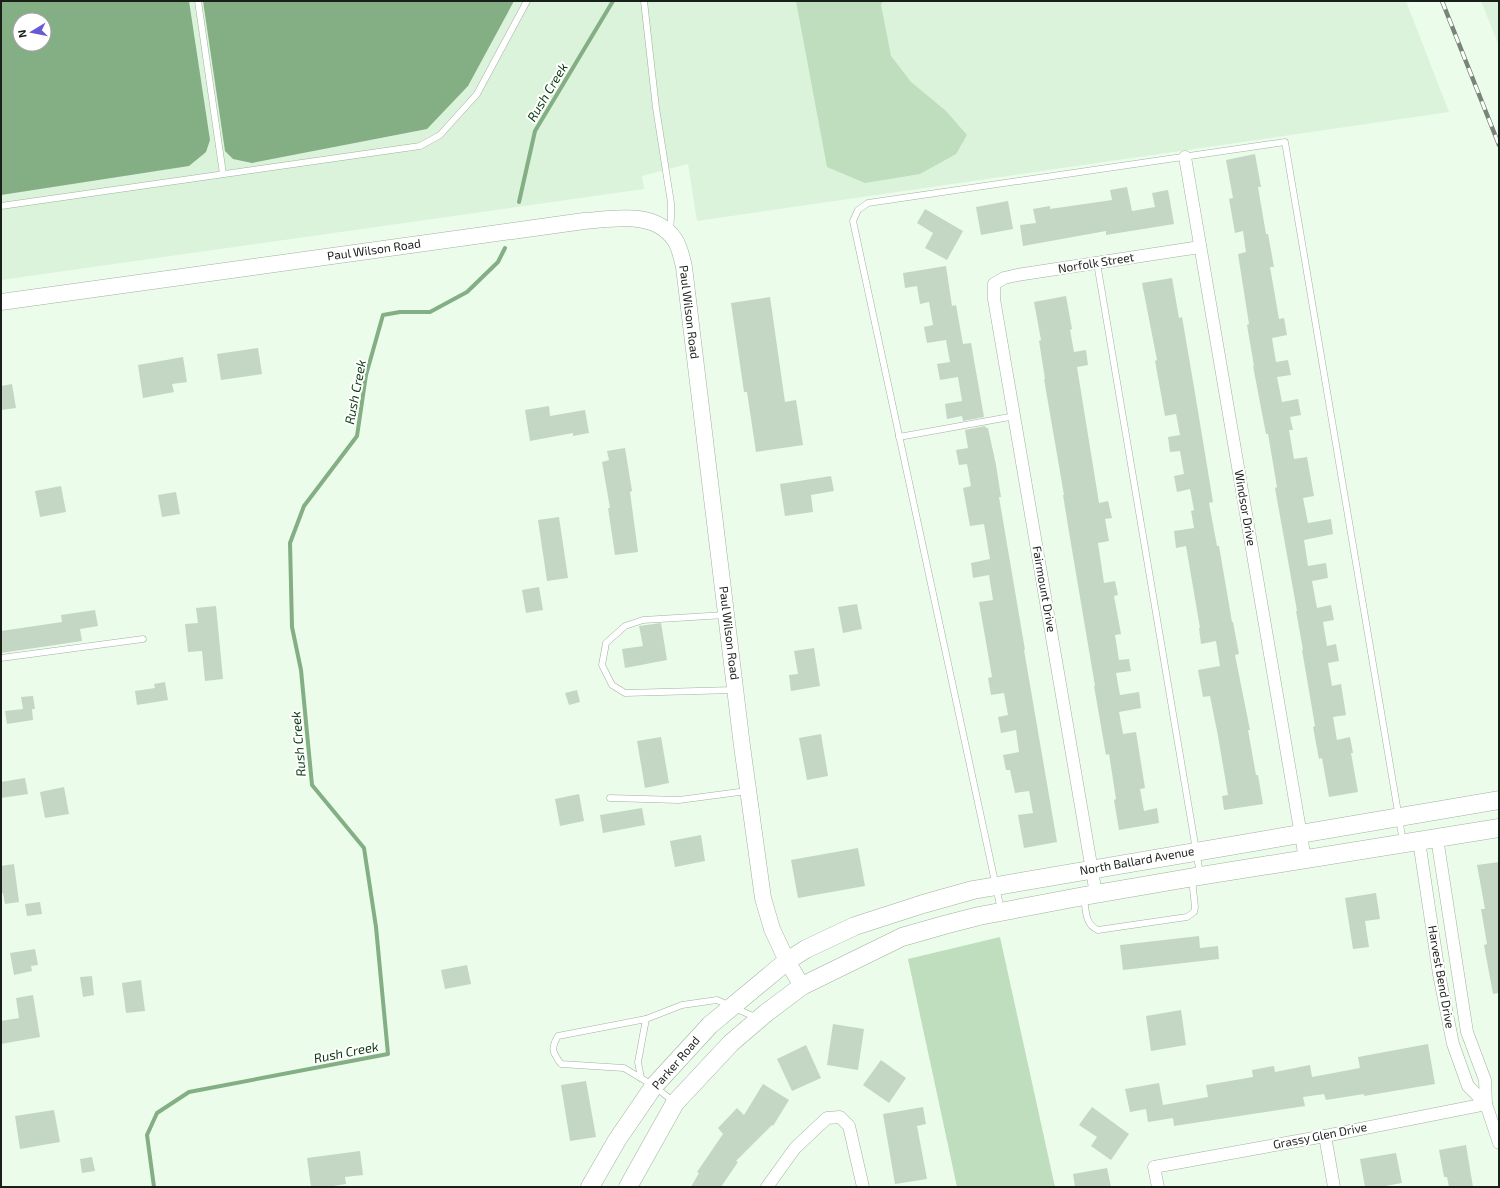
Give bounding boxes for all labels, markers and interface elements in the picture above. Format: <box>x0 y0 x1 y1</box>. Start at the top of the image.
north arrow <box>12 12 52 52</box>
text: N <box>15 29 29 39</box>
water label: Rush Creek <box>523 60 571 124</box>
street label: Paul Wilson Road <box>326 236 422 263</box>
street label: Norfolk Street <box>1057 249 1135 275</box>
street label: Paul Wilson Road <box>677 264 703 360</box>
water label: Rush Creek <box>341 358 369 426</box>
street label: Windsor Drive <box>1232 469 1260 547</box>
street label: Fairmount Drive <box>1030 545 1059 633</box>
street label: Paul Wilson Road <box>717 585 743 681</box>
water label: Rush Creek <box>287 710 309 777</box>
street label: North Ballard Avenue <box>1078 843 1195 877</box>
street label: Harvest Bend Drive <box>1426 924 1458 1029</box>
street label: Parker Road <box>648 1033 702 1092</box>
water label: Rush Creek <box>312 1038 380 1066</box>
street label: Grassy Glen Drive <box>1272 1119 1368 1151</box>

